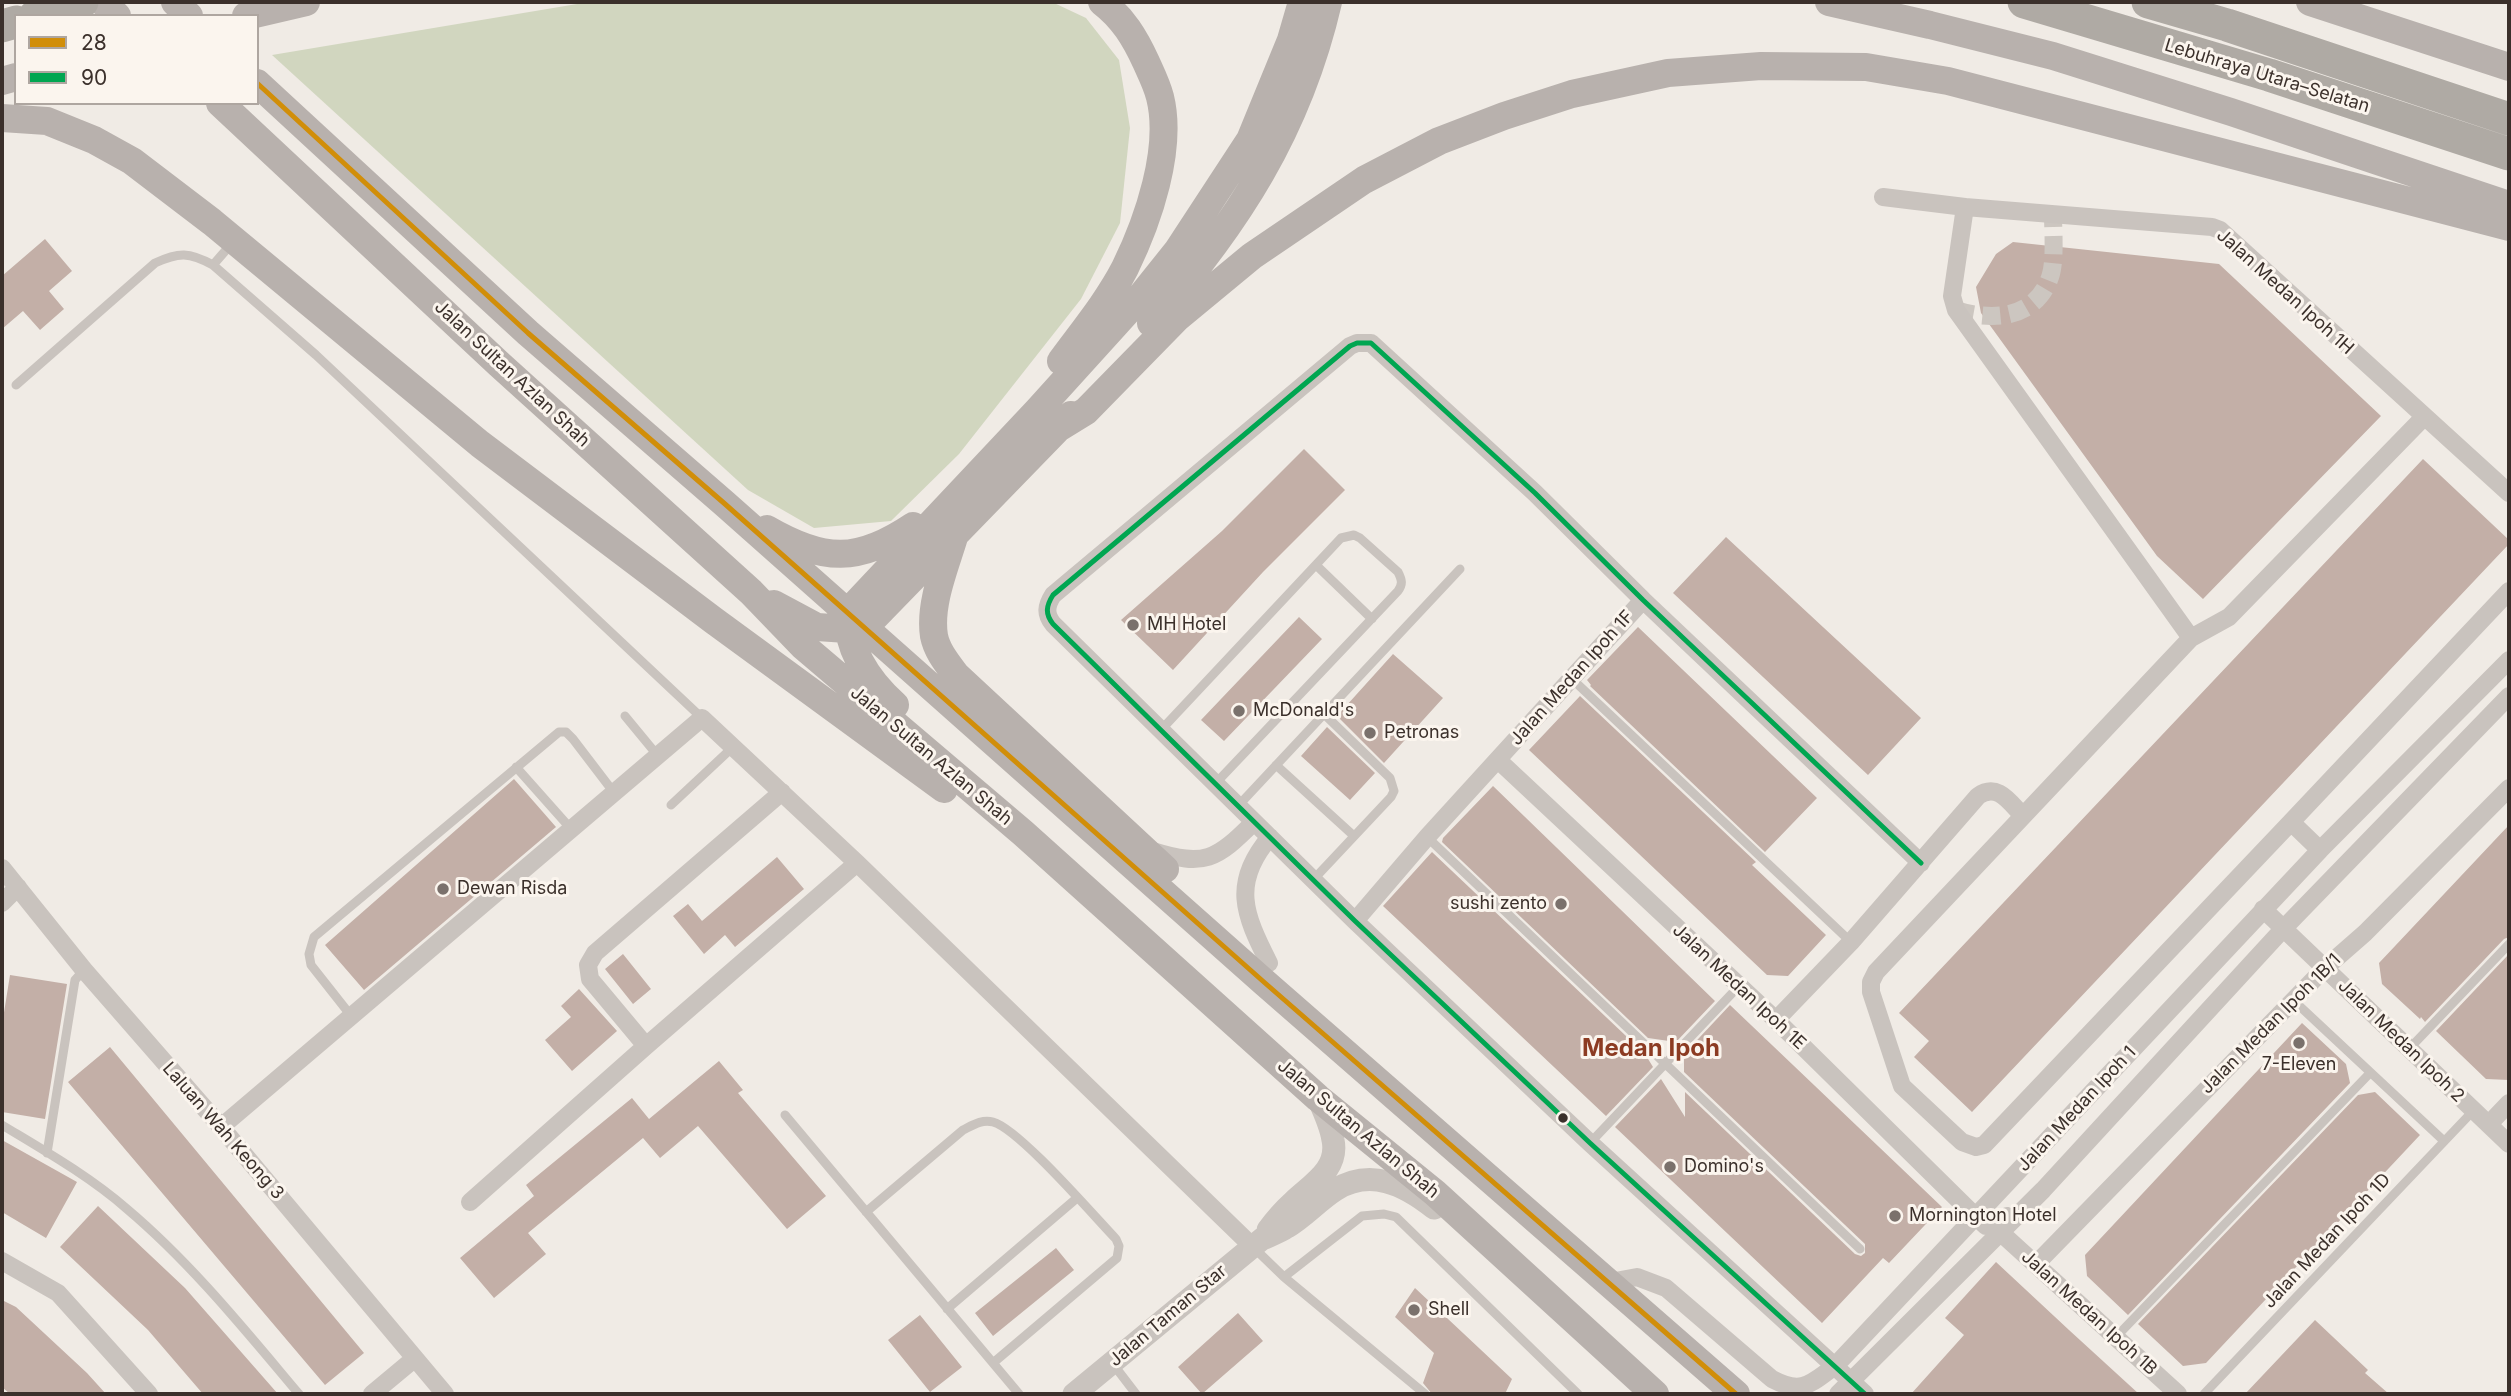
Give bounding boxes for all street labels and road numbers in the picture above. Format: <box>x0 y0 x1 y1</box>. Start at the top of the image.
street label: Lebuhraya Utara–Selatan <box>2162 34 2372 118</box>
street label: Jalan Medan Ipoh 1H <box>2212 225 2358 359</box>
street label: Jalan Sultan Azlan Shah <box>430 296 594 452</box>
street label: Jalan Medan Ipoh 1F <box>1506 606 1638 750</box>
street label: Jalan Sultan Azlan Shah <box>846 682 1016 830</box>
street label: Jalan Medan Ipoh 1E <box>1668 920 1810 1054</box>
street label: Jalan Medan Ipoh 1B/1 <box>2196 949 2346 1099</box>
street label: Jalan Medan Ipoh 2 <box>2333 975 2469 1107</box>
street label: Jalan Medan Ipoh 1 <box>2013 1042 2141 1176</box>
street label: Jalan Sultan Azlan Shah <box>1273 1055 1443 1203</box>
street label: Laluan Wah Keong 3 <box>158 1058 288 1204</box>
street label: Jalan Medan Ipoh 1D <box>2259 1169 2395 1313</box>
street label: Jalan Medan Ipoh 1B <box>2017 1246 2161 1380</box>
street label: Jalan Taman Star <box>1105 1261 1231 1371</box>

